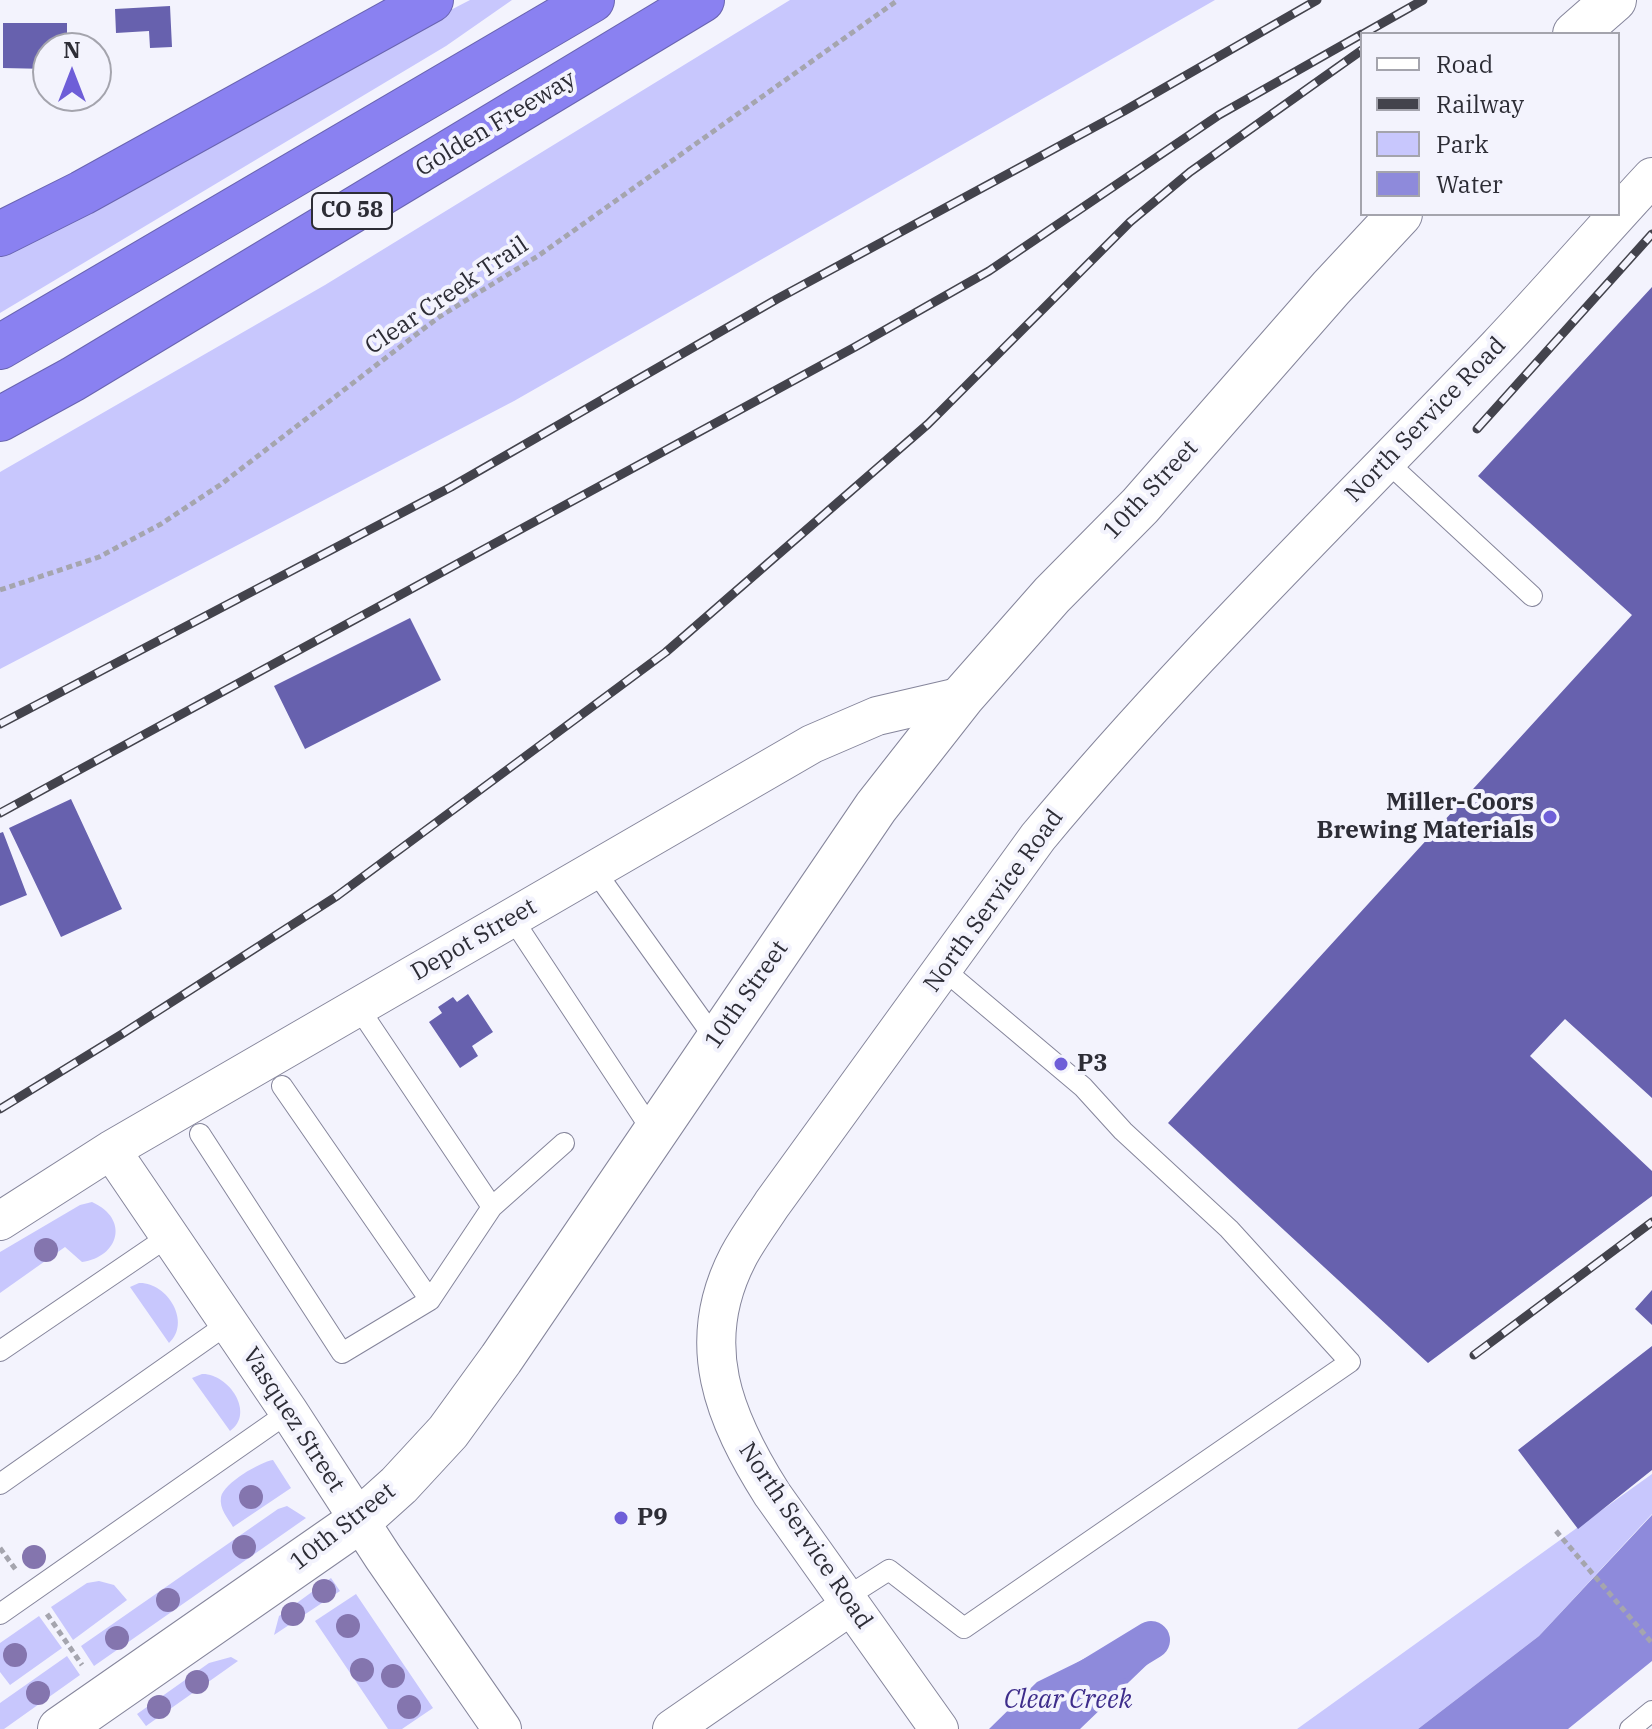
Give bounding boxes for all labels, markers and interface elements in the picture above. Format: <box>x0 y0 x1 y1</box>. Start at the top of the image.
north arrow <box>32 32 112 112</box>
legend <box>1360 32 1620 216</box>
text: N <box>63 35 81 64</box>
text: Road <box>1436 48 1493 80</box>
street label: Golden Freeway <box>411 65 581 183</box>
text: Railway <box>1436 88 1524 120</box>
text: Park <box>1436 128 1488 160</box>
text: Water <box>1436 168 1503 200</box>
road number: CO 58 <box>312 193 392 229</box>
street label: Clear Creek Trail <box>360 231 534 361</box>
street label: North Service Road <box>1340 331 1512 509</box>
street label: 10th Street <box>1098 434 1204 546</box>
place label: Miller-Coors Brewing Materials <box>1317 789 1534 845</box>
street label: North Service Road <box>918 804 1070 998</box>
marker: Miller-Coors Brewing Materials <box>1541 808 1559 826</box>
street label: Depot Street <box>406 893 542 987</box>
street label: 10th Street <box>699 935 795 1055</box>
place label: P3 <box>1077 1050 1108 1078</box>
marker: P3 <box>1052 1055 1070 1073</box>
street label: Vasquez Street <box>236 1342 350 1498</box>
street label: North Service Road <box>732 1437 878 1635</box>
street label: 10th Street <box>285 1477 401 1577</box>
place label: P9 <box>637 1504 668 1532</box>
marker: P9 <box>612 1509 630 1527</box>
water label: Clear Creek <box>1004 1684 1132 1716</box>

